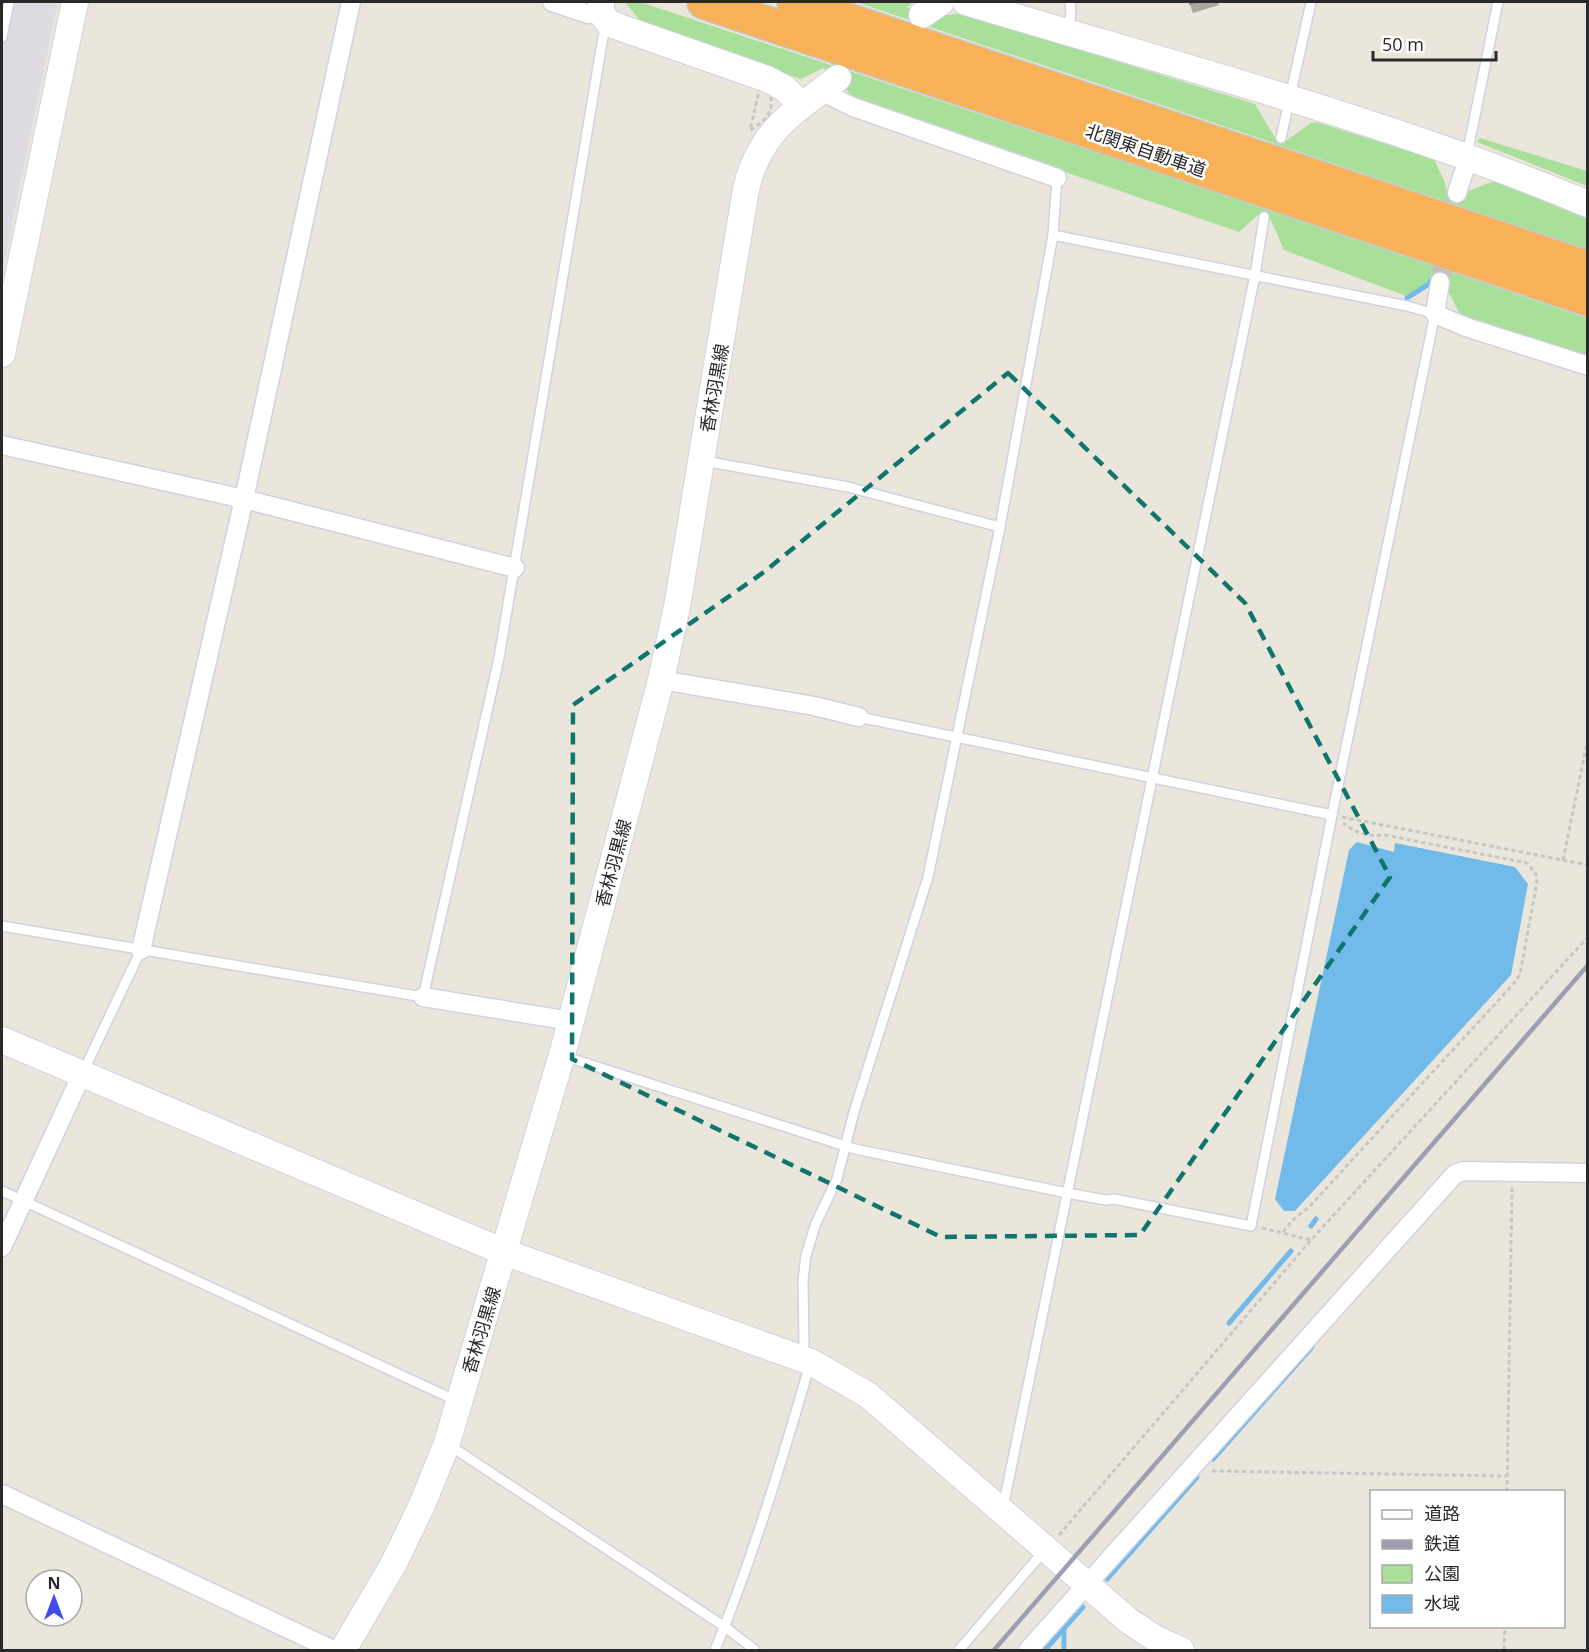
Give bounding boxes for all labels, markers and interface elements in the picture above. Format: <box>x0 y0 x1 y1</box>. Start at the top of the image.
scale bar <box>1373 24 1496 62</box>
text: 50 m <box>1382 32 1424 56</box>
street label: 北関東自動車道 <box>1083 118 1209 182</box>
street label: 香林羽黒線 <box>694 342 734 434</box>
street label: 香林羽黒線 <box>590 816 636 910</box>
street label: 香林羽黒線 <box>456 1283 506 1377</box>
legend <box>1370 1490 1565 1628</box>
text: 道路 <box>1424 1501 1460 1525</box>
text: 鉄道 <box>1424 1531 1460 1555</box>
text: 公園 <box>1424 1561 1460 1585</box>
north arrow <box>24 1568 84 1628</box>
text: N <box>47 1572 61 1594</box>
text: 水域 <box>1424 1591 1460 1615</box>

